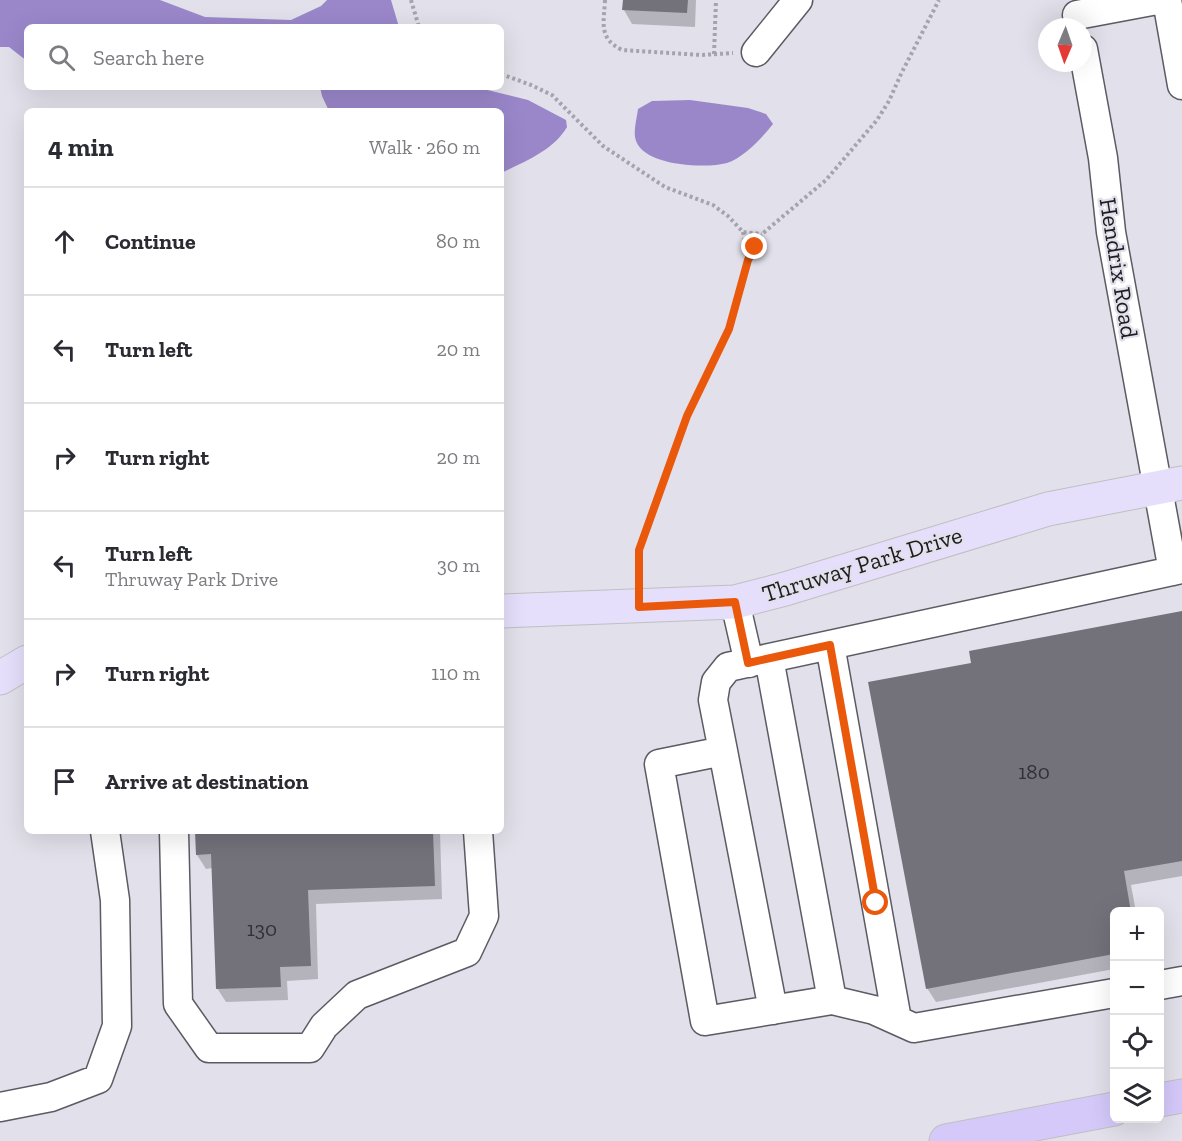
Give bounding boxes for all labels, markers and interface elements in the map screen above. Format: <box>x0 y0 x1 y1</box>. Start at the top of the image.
north arrow <box>1038 18 1092 72</box>
search box <box>24 24 504 90</box>
icon: search <box>45 41 78 74</box>
text: Search here <box>93 44 204 71</box>
text: 4 min <box>48 131 114 163</box>
text: Walk · 260 m <box>369 135 480 159</box>
street label: Hendrix Road <box>1094 196 1144 340</box>
icon: ahead <box>48 225 81 258</box>
text: Continue <box>105 228 196 255</box>
text: 80 m <box>436 229 480 253</box>
route end <box>741 233 767 259</box>
icon: left <box>48 333 81 366</box>
text: Turn left <box>105 336 192 363</box>
text: 20 m <box>436 337 480 361</box>
icon: right <box>48 441 81 474</box>
text: Turn right <box>105 444 209 471</box>
text: 20 m <box>436 445 480 469</box>
street label: Thruway Park Drive <box>758 520 966 608</box>
text: Turn left <box>105 540 192 567</box>
icon: left <box>48 549 81 582</box>
text: 30 m <box>437 553 480 577</box>
text: Thruway Park Drive <box>105 567 278 591</box>
icon: right <box>48 657 81 690</box>
text: Turn right <box>105 660 209 687</box>
text: 110 m <box>431 661 480 685</box>
house number: 180 <box>1018 759 1050 784</box>
icon: arrive <box>48 765 81 798</box>
text: Arrive at destination <box>105 768 308 795</box>
route start <box>862 889 888 915</box>
map controls <box>1110 907 1164 1123</box>
button: + <box>1110 907 1164 961</box>
house number: 130 <box>247 916 277 941</box>
button: − <box>1110 961 1164 1015</box>
button: locate <box>1110 1015 1164 1069</box>
button: layers <box>1110 1069 1164 1123</box>

